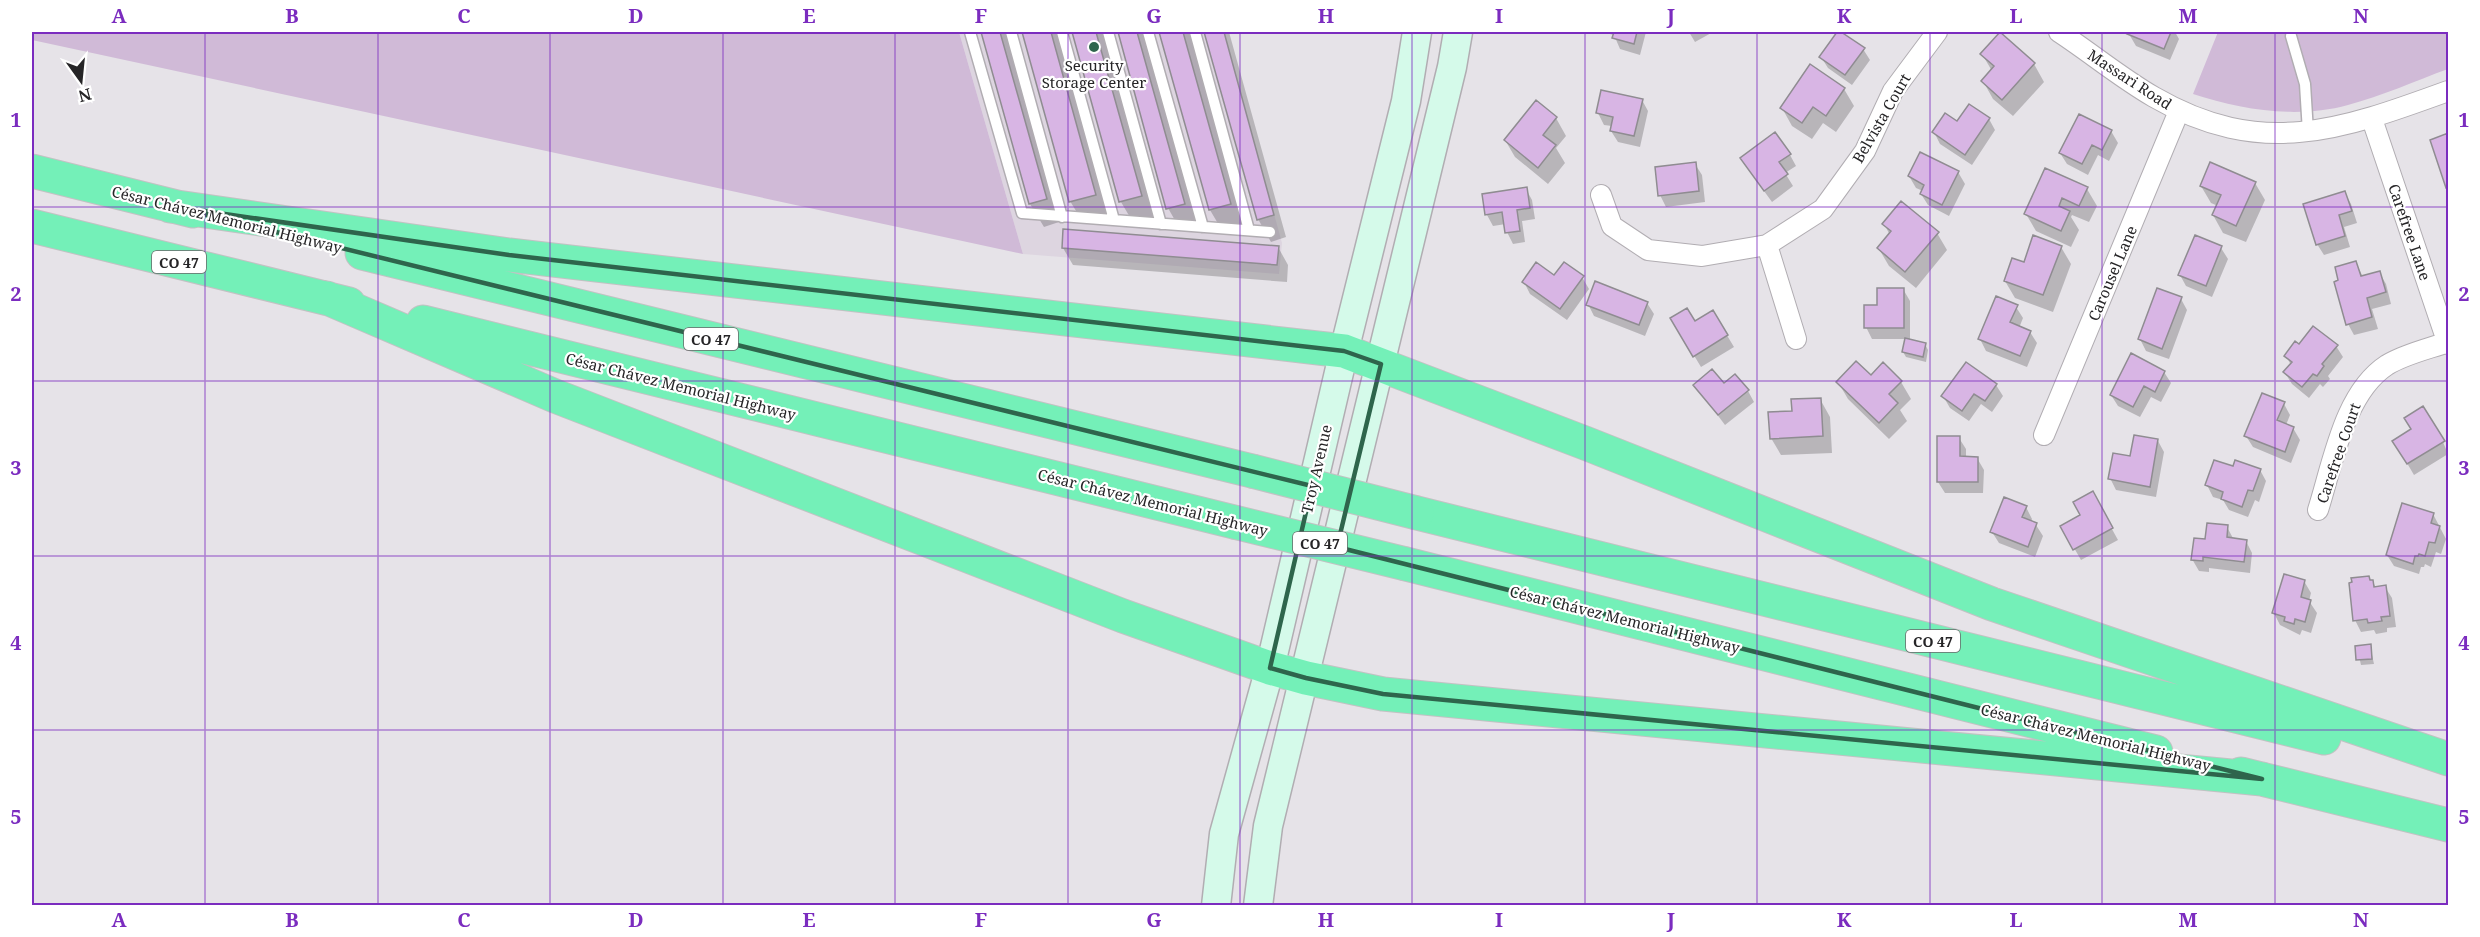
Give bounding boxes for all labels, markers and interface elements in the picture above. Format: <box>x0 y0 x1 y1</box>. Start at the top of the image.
text: A <box>111 2 127 29</box>
text: B <box>285 2 299 29</box>
text: C <box>457 2 471 29</box>
text: D <box>628 2 644 29</box>
text: E <box>802 2 816 29</box>
text: F <box>975 2 987 29</box>
text: G <box>1146 2 1162 29</box>
text: H <box>1318 2 1334 29</box>
text: I <box>1495 2 1503 29</box>
text: J <box>1666 2 1675 29</box>
text: K <box>1837 2 1852 29</box>
text: L <box>2009 2 2023 29</box>
text: M <box>2178 2 2198 29</box>
text: N <box>2353 2 2369 29</box>
marker: Security Storage Center <box>1087 40 1101 54</box>
street label: Massari Road <box>2084 44 2176 114</box>
north arrow <box>51 51 111 111</box>
place label: Security Storage Center <box>1042 55 1146 92</box>
street label: Belvista Court <box>1847 70 1915 166</box>
text: N <box>76 83 94 108</box>
text: 1 <box>10 106 22 133</box>
text: 1 <box>2458 106 2470 133</box>
street label: César Chávez Memorial Highway <box>110 181 345 257</box>
street label: Carefree Lane <box>2384 181 2436 283</box>
street label: Carousel Lane <box>2083 222 2141 324</box>
road number: CO 47 <box>152 251 206 273</box>
text: 2 <box>10 280 22 307</box>
text: 2 <box>2458 280 2470 307</box>
road number: CO 47 <box>684 328 738 350</box>
street label: César Chávez Memorial Highway <box>564 348 799 424</box>
street label: Carefree Court <box>2311 400 2365 506</box>
street label: Troy Avenue <box>1296 423 1336 515</box>
text: 3 <box>10 454 22 481</box>
text: 3 <box>2458 454 2470 481</box>
street label: César Chávez Memorial Highway <box>1036 464 1271 540</box>
road number: CO 47 <box>1293 532 1347 554</box>
street label: César Chávez Memorial Highway <box>1508 581 1743 657</box>
text: 4 <box>10 629 22 656</box>
text: 4 <box>2458 629 2470 656</box>
road number: CO 47 <box>1906 630 1960 652</box>
street label: César Chávez Memorial Highway <box>1979 699 2214 775</box>
text: 5 <box>10 803 22 830</box>
text: 5 <box>2458 803 2470 830</box>
text: A <box>111 906 127 933</box>
text: B <box>285 906 299 933</box>
text: C <box>457 906 471 933</box>
text: D <box>628 906 644 933</box>
text: E <box>802 906 816 933</box>
text: F <box>975 906 987 933</box>
text: G <box>1146 906 1162 933</box>
text: H <box>1318 906 1334 933</box>
text: I <box>1495 906 1503 933</box>
text: J <box>1666 906 1675 933</box>
text: K <box>1837 906 1852 933</box>
text: L <box>2009 906 2023 933</box>
text: M <box>2178 906 2198 933</box>
text: N <box>2353 906 2369 933</box>

